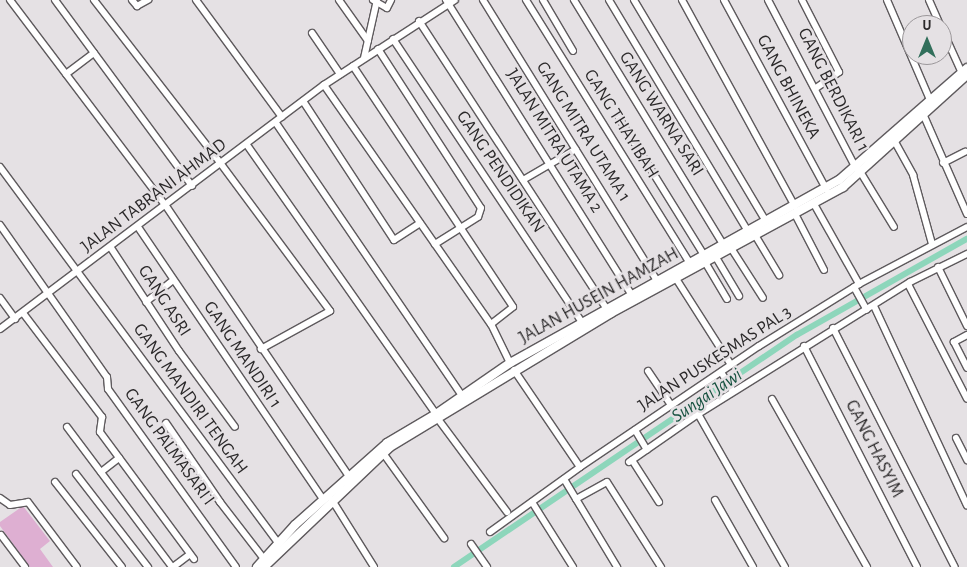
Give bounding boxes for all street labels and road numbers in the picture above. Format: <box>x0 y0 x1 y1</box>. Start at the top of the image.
street label: GANG BERDIKARI 1 <box>793 25 873 155</box>
street label: GANG BHINEKA <box>751 31 825 143</box>
street label: GANG WARNA SARI <box>614 48 708 180</box>
street label: GANG MITRA UTAMA 1 <box>531 58 635 206</box>
street label: JALAN MITRA UTAMA 2 <box>501 65 607 217</box>
street label: GANG THAYIBAH <box>579 66 663 182</box>
street label: GANG PENDIDIKAN <box>451 107 549 237</box>
street label: JALAN TABRANI AHMAD <box>77 134 231 258</box>
street label: JALAN HUSEIN HAMZAH <box>515 243 683 349</box>
street label: GANG ASRI <box>133 261 195 341</box>
street label: GANG MANDIRI 1 <box>198 297 286 413</box>
street label: JALAN PUSKESMAS PAL 3 <box>634 301 796 417</box>
street label: GANG MANDIRI TENGAH <box>128 319 252 479</box>
street label: GANG PALMASARI I <box>119 384 219 510</box>
street label: GANG HASYIM <box>840 397 908 501</box>

